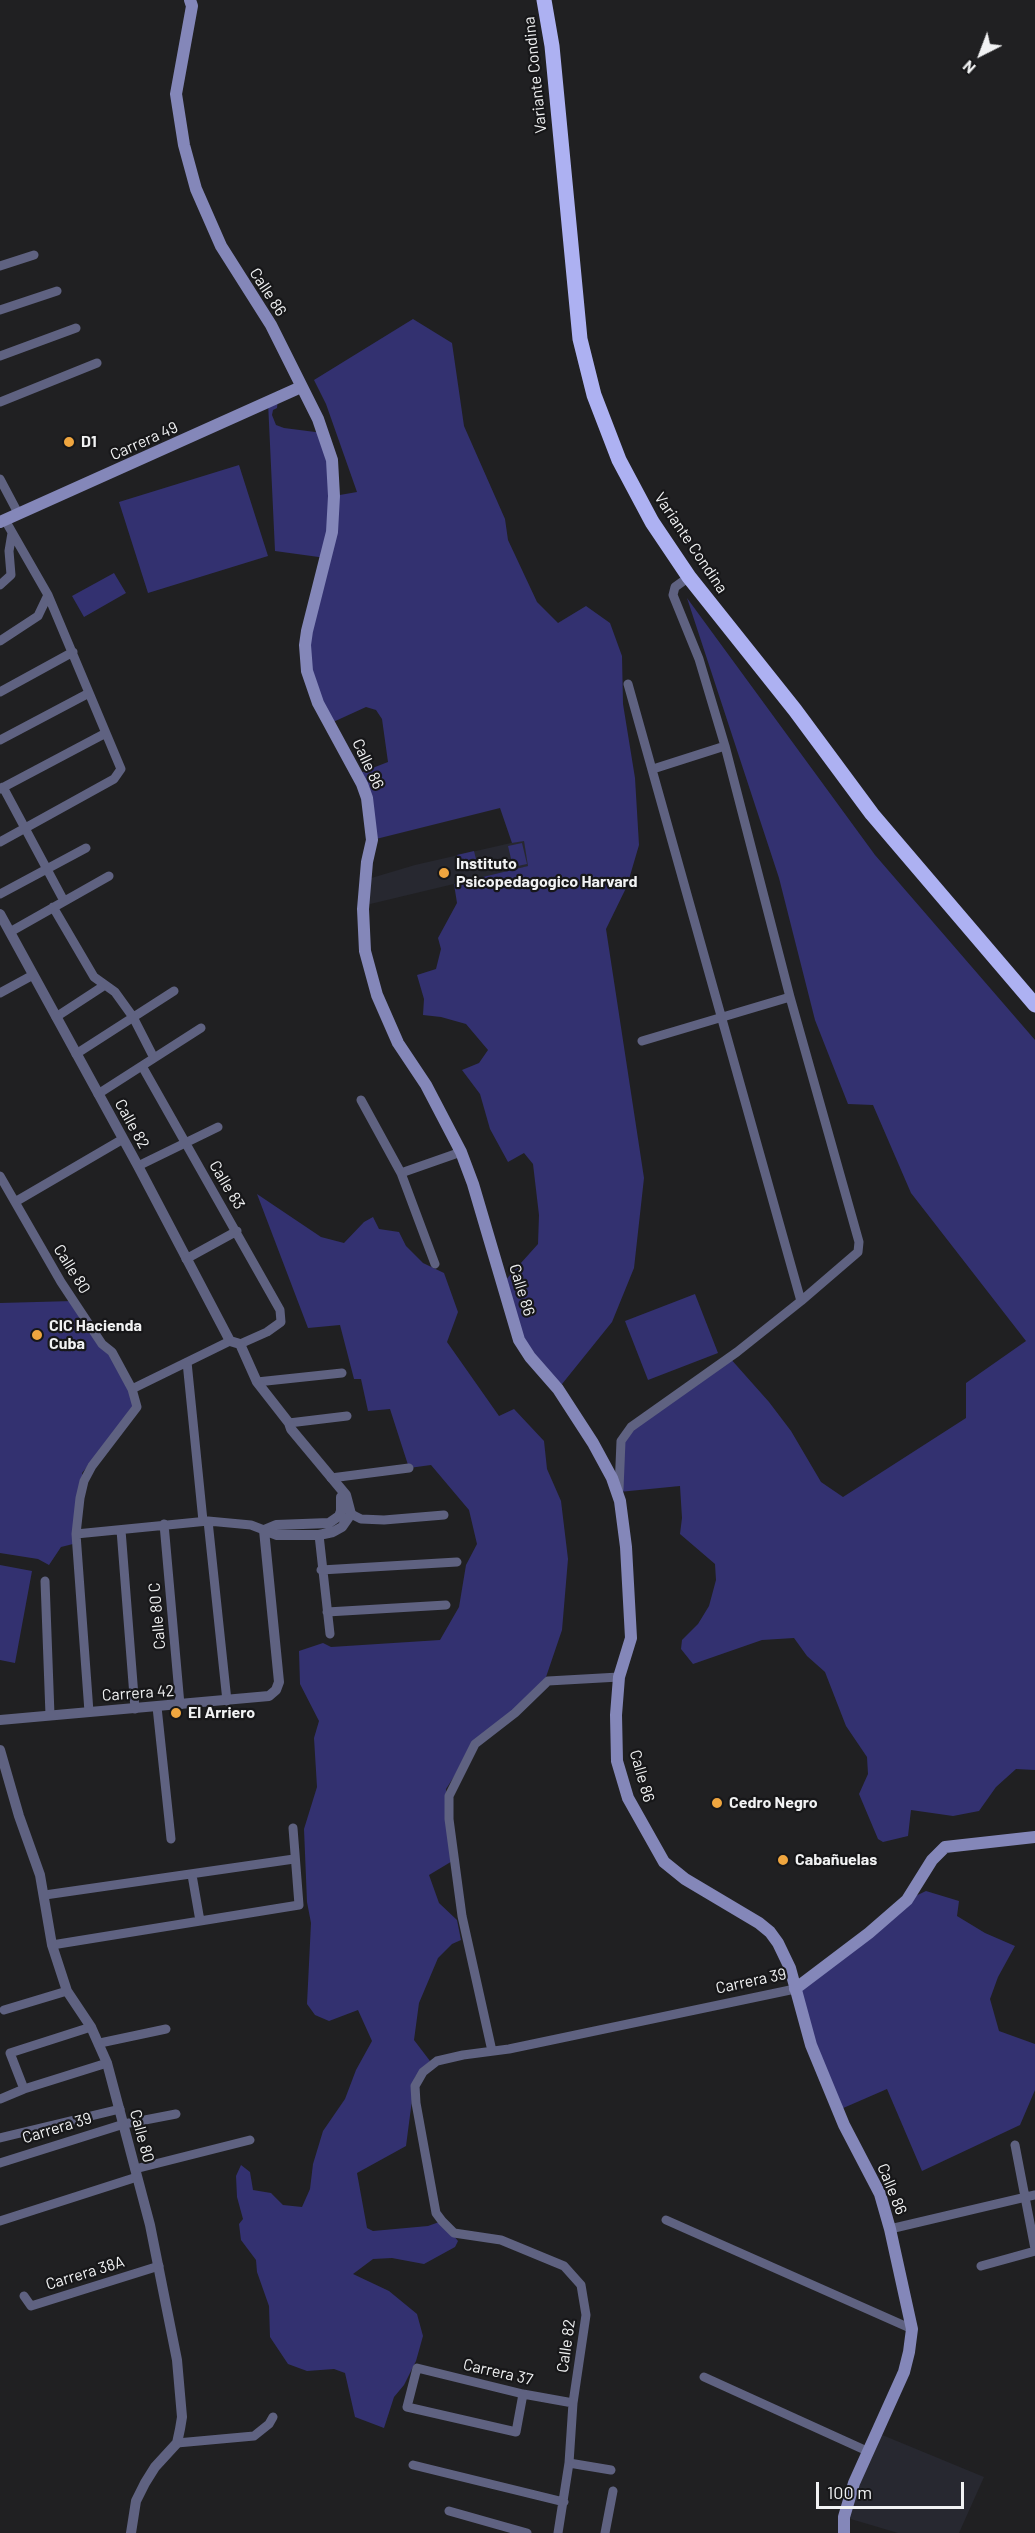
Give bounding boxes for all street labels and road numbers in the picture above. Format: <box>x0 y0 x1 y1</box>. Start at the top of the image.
street label: Variante Condina <box>519 16 551 134</box>
street label: Calle 86 <box>245 264 291 320</box>
street label: Carrera 49 <box>107 418 181 464</box>
street label: Variante Condina <box>650 489 732 597</box>
street label: Calle 86 <box>348 736 388 792</box>
street label: Calle 82 <box>111 1096 153 1152</box>
street label: Calle 83 <box>205 1157 249 1213</box>
street label: Calle 80 <box>49 1241 95 1297</box>
street label: Calle 86 <box>505 1262 539 1318</box>
street label: Calle 80 C <box>145 1582 169 1650</box>
street label: Carrera 42 <box>101 1681 175 1705</box>
street label: Calle 86 <box>625 1748 659 1804</box>
street label: Carrera 39 <box>714 1964 788 1998</box>
street label: Calle 80 <box>126 2107 158 2165</box>
street label: Carrera 39 <box>20 2108 94 2148</box>
street label: Calle 86 <box>873 2161 911 2217</box>
street label: Carrera 38A <box>43 2252 127 2294</box>
street label: Calle 82 <box>553 2318 579 2374</box>
street label: Carrera 37 <box>461 2355 535 2389</box>

